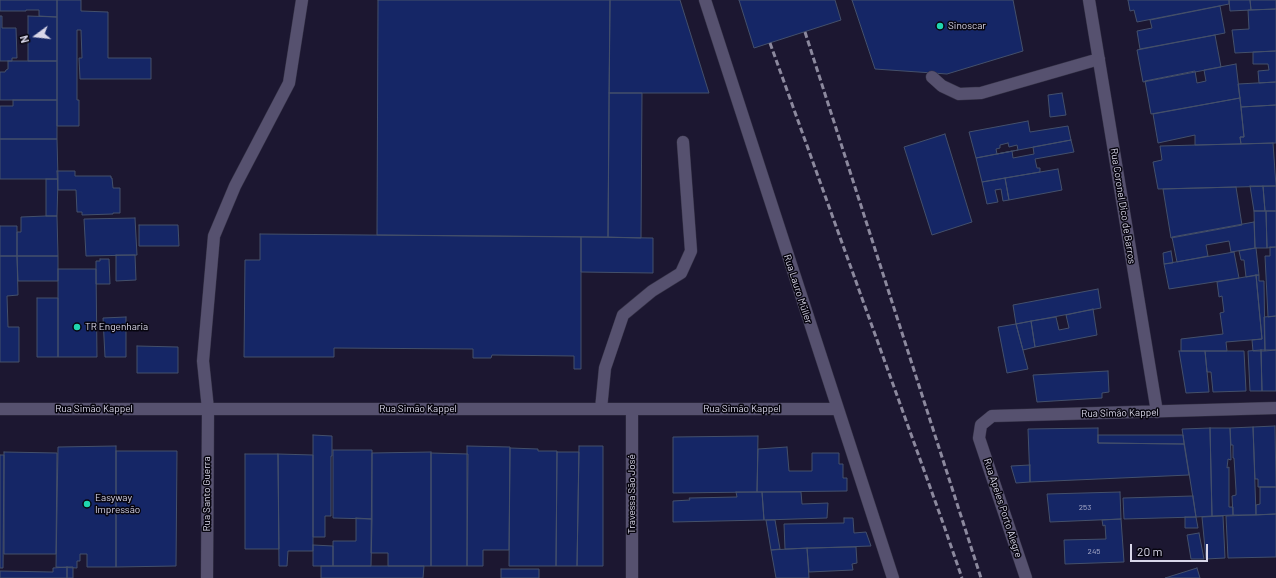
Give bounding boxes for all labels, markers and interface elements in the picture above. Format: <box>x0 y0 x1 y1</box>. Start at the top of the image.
north arrow <box>16 16 56 56</box>
place label: Sinoscar <box>948 20 986 32</box>
marker: Sinoscar <box>935 21 945 31</box>
text: N <box>17 34 31 44</box>
street label: Rua Coronel Dico de Barros <box>1108 147 1138 265</box>
street label: Rua Lauro Müller <box>781 253 815 325</box>
place label: TR Engenharia <box>85 321 148 333</box>
marker: TR Engenharia <box>72 322 82 332</box>
street label: Rua Simão Kappel <box>55 403 133 415</box>
street label: Rua Simão Kappel <box>379 403 457 415</box>
street label: Rua Simão Kappel <box>703 403 781 415</box>
street label: Rua Simão Kappel <box>1081 406 1159 420</box>
street label: Travessa São José <box>626 454 638 534</box>
street label: Rua Santo Guerra <box>201 456 213 532</box>
street label: Rua Apeles Porto Alegre <box>981 457 1025 559</box>
place label: Easyway Impressão <box>95 492 140 516</box>
marker: Easyway Impressão <box>82 499 92 509</box>
house number: 253 <box>1079 502 1091 512</box>
scale bar <box>1132 536 1210 562</box>
text: 20 m <box>1137 544 1163 558</box>
house number: 245 <box>1088 546 1100 556</box>

